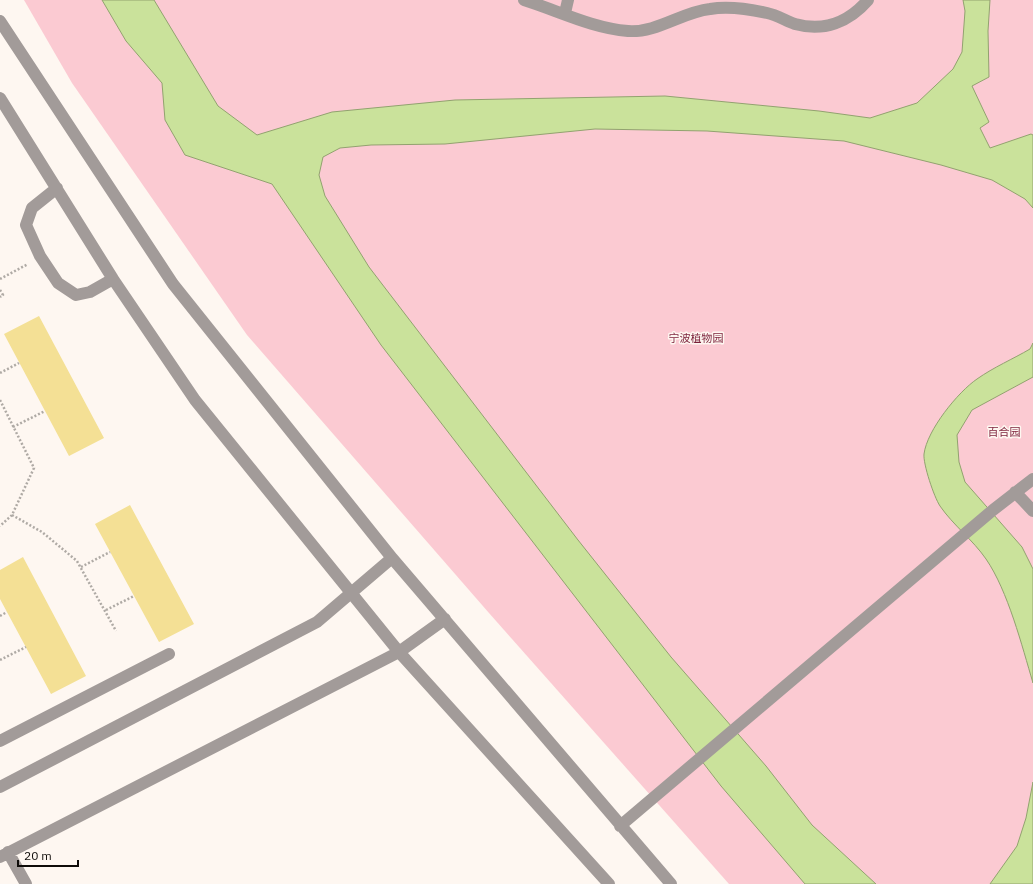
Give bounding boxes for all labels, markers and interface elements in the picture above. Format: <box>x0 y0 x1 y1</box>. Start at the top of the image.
park label: 宁波植物园 <box>669 331 724 345</box>
park label: 百合园 <box>988 425 1021 439</box>
scale bar <box>18 842 78 868</box>
text: 20 m <box>24 848 52 863</box>

